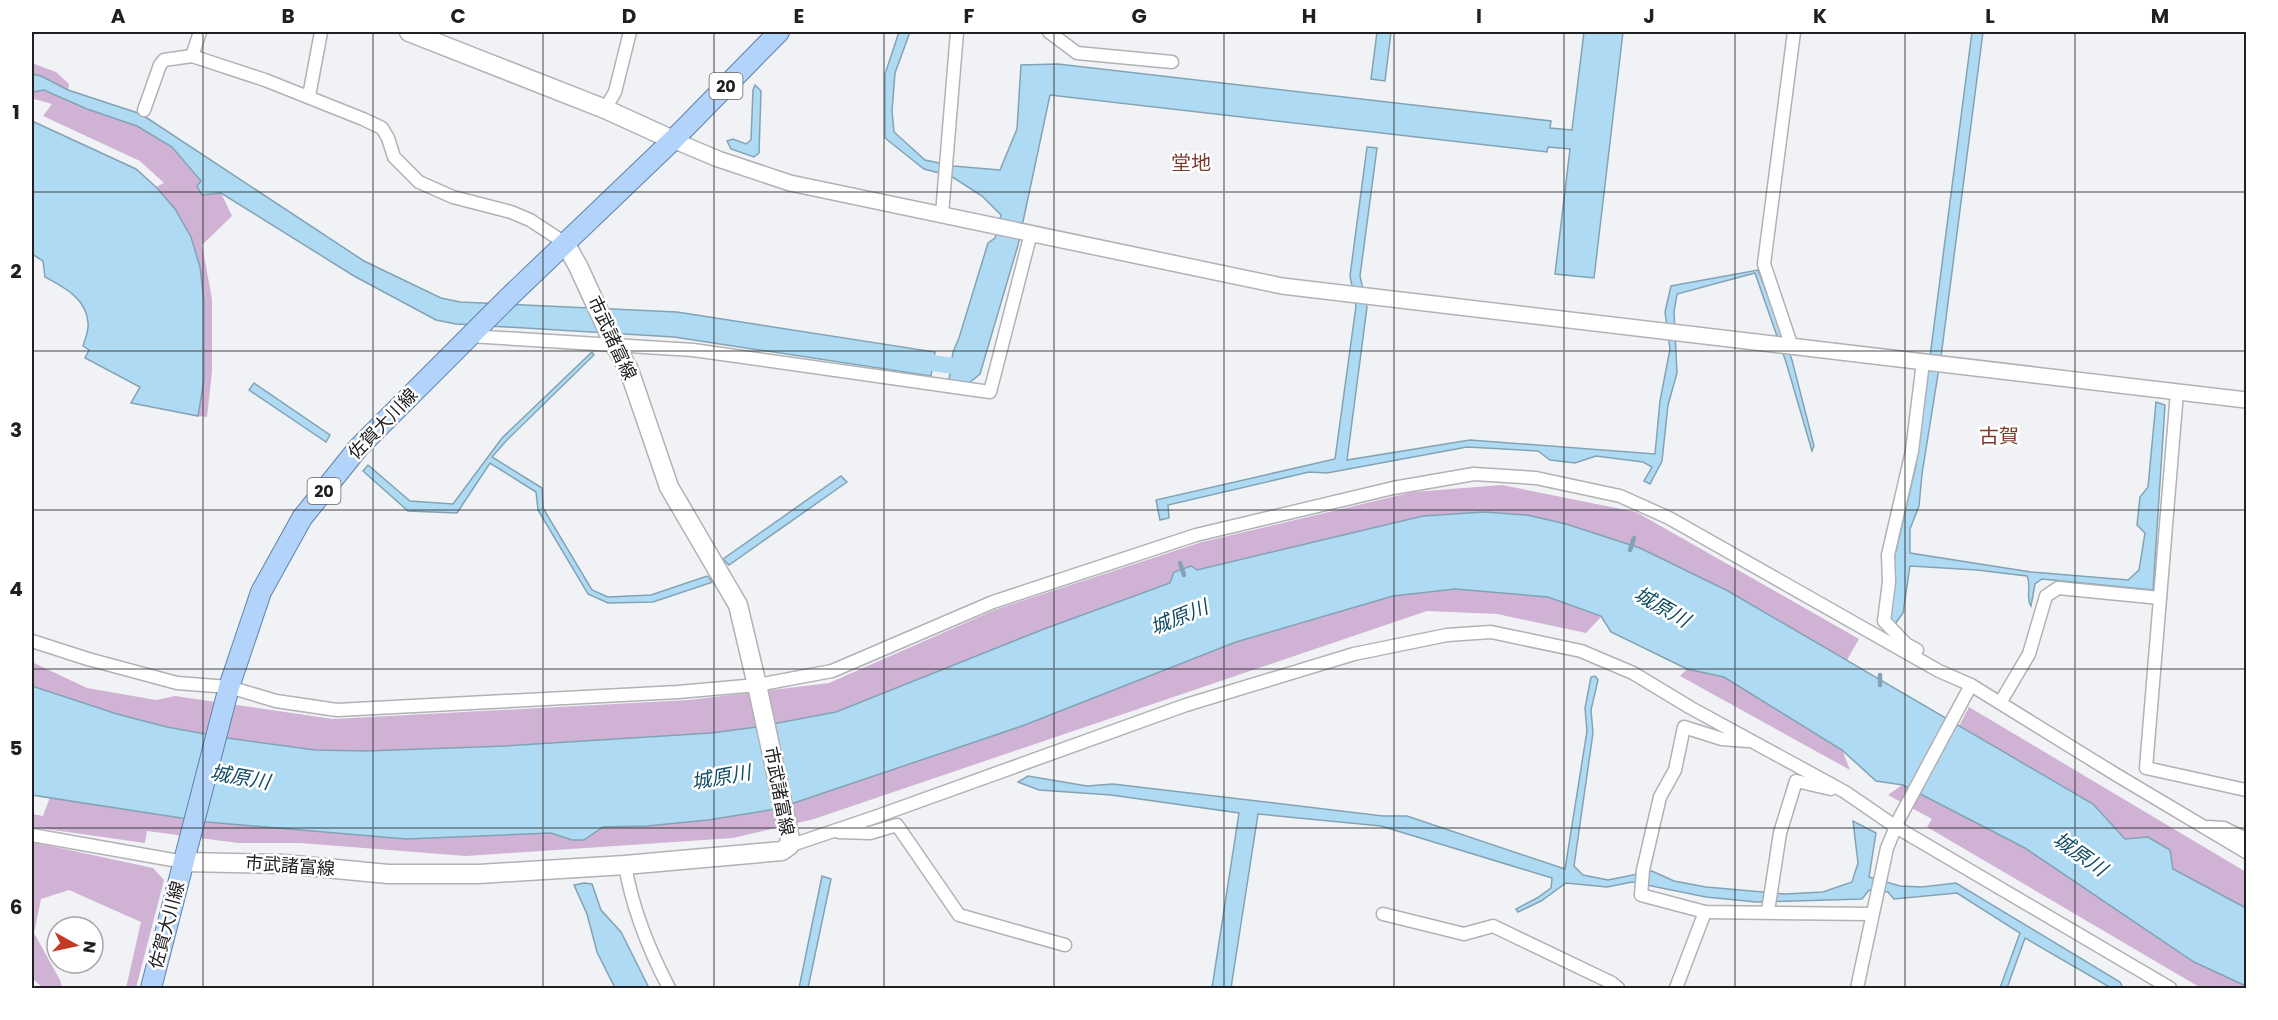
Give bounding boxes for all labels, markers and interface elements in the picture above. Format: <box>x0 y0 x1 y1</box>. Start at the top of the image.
text: A <box>111 2 126 30</box>
text: B <box>281 2 295 30</box>
text: C <box>450 2 466 30</box>
text: D <box>622 2 636 30</box>
text: E <box>794 2 804 30</box>
text: F <box>964 2 975 30</box>
text: G <box>1131 2 1147 30</box>
text: H <box>1302 2 1316 30</box>
text: I <box>1476 2 1482 30</box>
text: J <box>1643 2 1655 30</box>
text: K <box>1813 2 1827 30</box>
text: L <box>1985 2 1995 30</box>
text: M <box>2151 2 2169 30</box>
road number: 20 <box>710 73 742 99</box>
text: 1 <box>12 98 20 126</box>
district label: 堂地 <box>1171 149 1211 177</box>
text: 2 <box>10 257 22 285</box>
street label: 市武諸富線 <box>582 292 643 384</box>
street label: 佐賀大川線 <box>342 383 423 465</box>
text: 3 <box>10 416 22 444</box>
district label: 古賀 <box>1979 422 2019 450</box>
road number: 20 <box>308 478 340 504</box>
text: 4 <box>9 575 23 603</box>
water label: 城原川 <box>1629 580 1697 635</box>
water label: 城原川 <box>1146 592 1214 641</box>
text: 5 <box>10 734 23 762</box>
street label: 市武諸富線 <box>759 744 800 837</box>
water label: 城原川 <box>208 758 274 796</box>
water label: 城原川 <box>689 758 755 796</box>
water label: 城原川 <box>2047 825 2114 884</box>
street label: 市武諸富線 <box>244 850 336 881</box>
street label: 佐賀大川線 <box>143 878 190 972</box>
text: 6 <box>10 893 22 921</box>
north arrow <box>45 915 105 975</box>
text: N <box>77 939 102 955</box>

